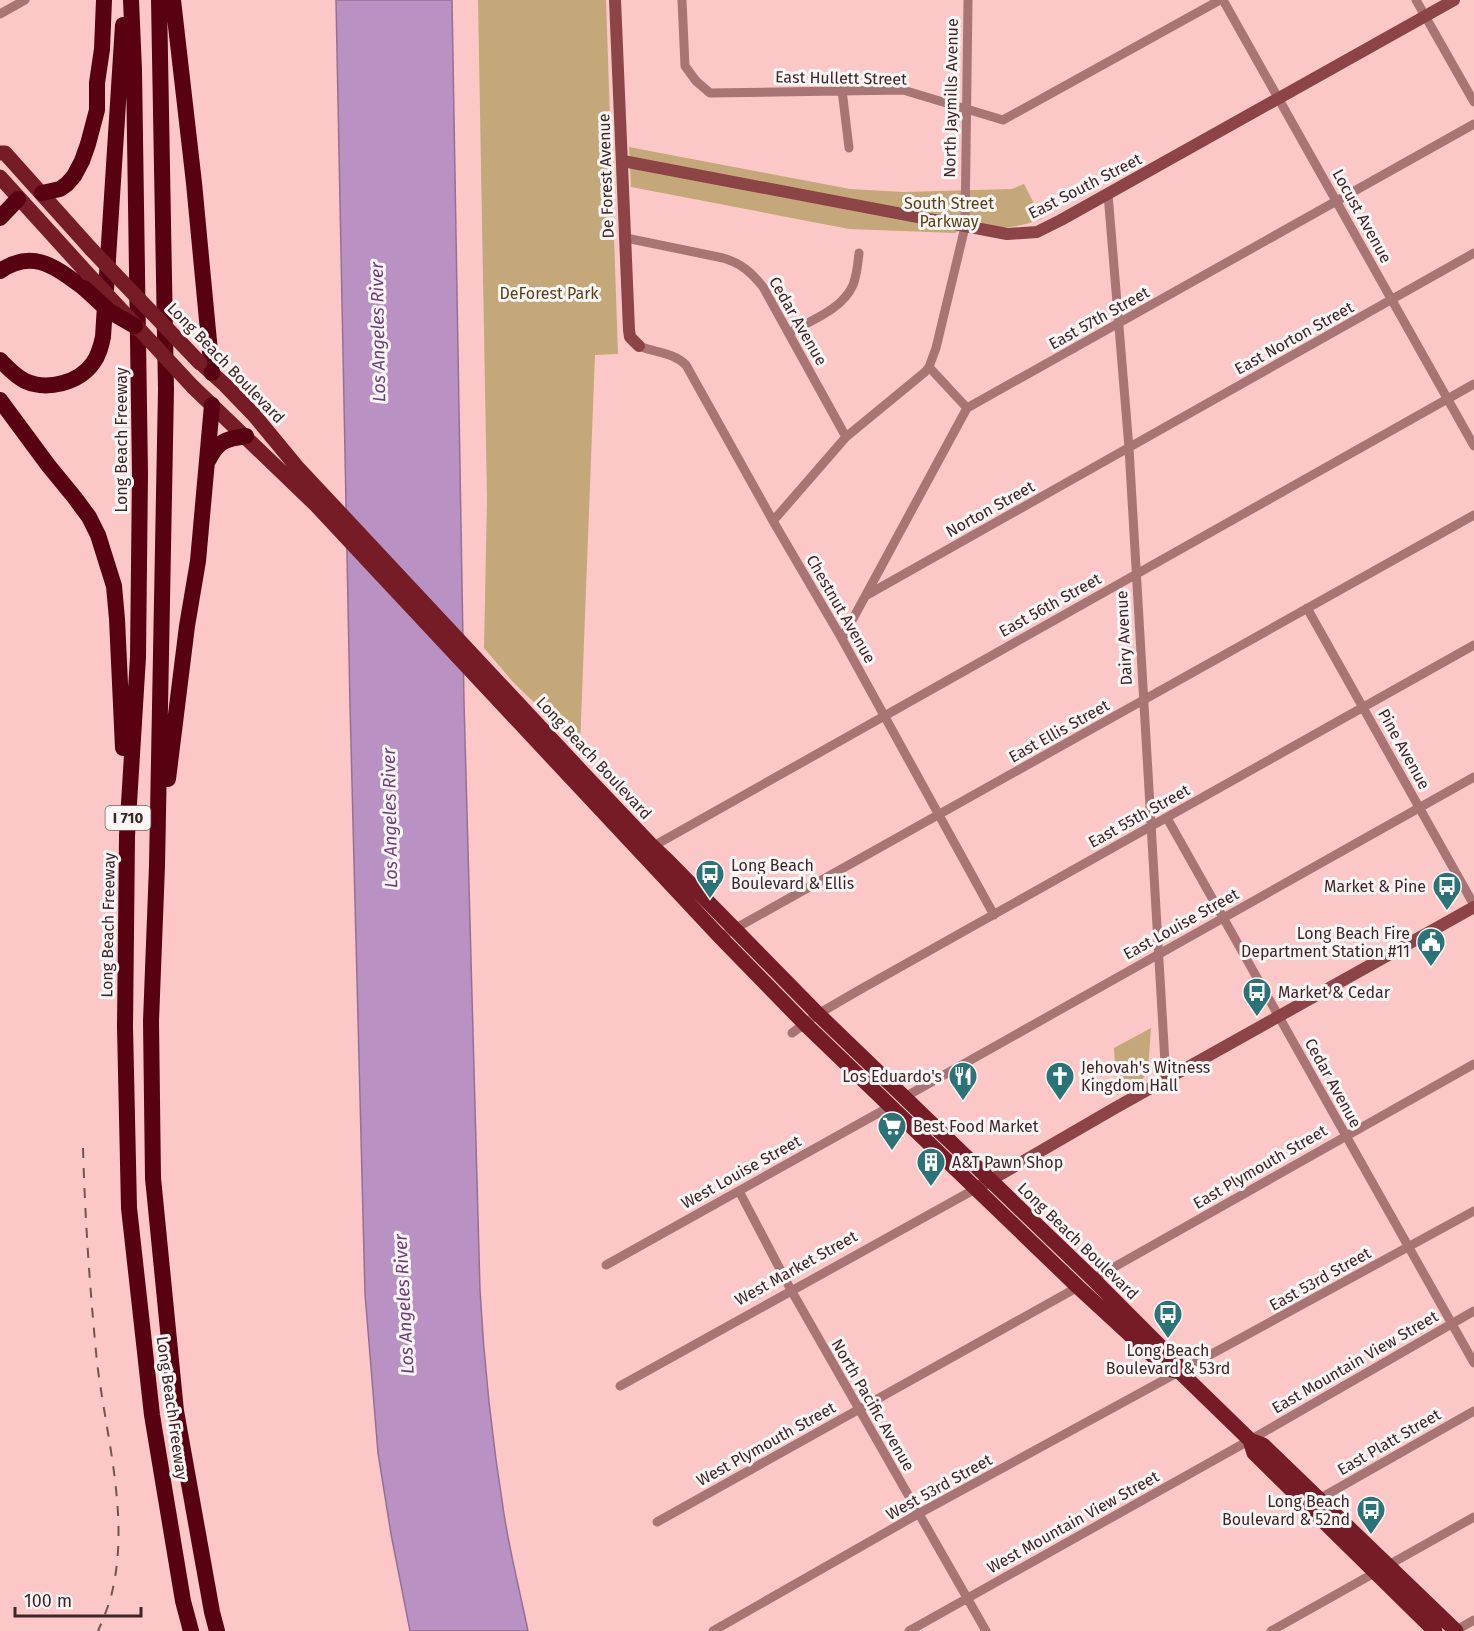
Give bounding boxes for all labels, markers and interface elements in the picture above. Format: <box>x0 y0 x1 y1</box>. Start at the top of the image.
street label: North Jaymills Avenue <box>940 18 962 178</box>
street label: East Hullett Street <box>775 67 907 89</box>
street label: De Forest Avenue <box>594 113 618 239</box>
street label: East South Street <box>1025 149 1145 223</box>
street label: Locust Avenue <box>1328 166 1396 266</box>
park label: South Street Parkway <box>904 194 994 231</box>
water label: Los Angeles River <box>366 261 390 402</box>
street label: Cedar Avenue <box>765 273 831 369</box>
street label: East 57th Street <box>1045 282 1153 353</box>
park label: DeForest Park <box>499 284 599 303</box>
street label: East Norton Street <box>1231 297 1357 378</box>
street label: Long Beach Boulevard <box>163 299 289 427</box>
street label: Long Beach Freeway <box>112 367 131 513</box>
street label: Norton Street <box>942 477 1038 541</box>
street label: Chestnut Avenue <box>802 551 880 667</box>
street label: East 56th Street <box>996 569 1105 641</box>
street label: Dairy Avenue <box>1112 590 1136 686</box>
street label: Long Beach Boulevard <box>532 693 656 823</box>
street label: East Ellis Street <box>1005 695 1113 766</box>
street label: Pine Avenue <box>1374 705 1434 793</box>
water label: Los Angeles River <box>378 747 402 888</box>
street label: East 55th Street <box>1085 780 1193 852</box>
road number: I 710 <box>106 806 150 830</box>
street label: Long Beach Freeway <box>97 852 119 998</box>
place label: Long Beach Boulevard & Ellis <box>731 856 854 893</box>
bus stop icon: Long Beach Boulevard & Ellis <box>694 858 726 900</box>
bus stop icon: Market & Pine <box>1431 870 1463 912</box>
place label: Market & Pine <box>1324 877 1426 896</box>
street label: East Louise Street <box>1120 884 1242 964</box>
place label: Long Beach Fire Department Station #11 <box>1241 924 1410 961</box>
public building icon: Long Beach Fire Department Station #11 <box>1415 926 1447 968</box>
bus stop icon: Market & Cedar <box>1241 976 1273 1018</box>
place label: Market & Cedar <box>1278 983 1391 1002</box>
street label: Cedar Avenue <box>1301 1035 1365 1131</box>
place label: Jehovah's Witness Kingdom Hall <box>1081 1058 1210 1095</box>
restaurant icon: Los Eduardo's <box>947 1060 979 1102</box>
church icon: Jehovah's Witness Kingdom Hall <box>1044 1060 1076 1102</box>
place label: Los Eduardo's <box>842 1067 942 1086</box>
supermarket icon: Best Food Market <box>876 1110 908 1152</box>
place label: Best Food Market <box>913 1117 1039 1136</box>
street label: East Plymouth Street <box>1190 1121 1330 1213</box>
street label: West Louise Street <box>678 1131 804 1213</box>
building icon: A&T Pawn Shop <box>915 1146 947 1188</box>
place label: A&T Pawn Shop <box>952 1153 1063 1172</box>
street label: Long Beach Boulevard <box>1014 1178 1142 1304</box>
street label: West Market Street <box>732 1226 861 1309</box>
water label: Los Angeles River <box>389 1232 419 1375</box>
street label: East 53rd Street <box>1266 1243 1374 1315</box>
bus stop icon: Long Beach Boulevard & 53rd <box>1152 1298 1184 1340</box>
street label: East Mountain View Street <box>1269 1307 1442 1417</box>
street label: Long Beach Freeway <box>152 1335 192 1481</box>
street label: North Pacific Avenue <box>827 1336 919 1474</box>
place label: Long Beach Boulevard & 53rd <box>1106 1341 1230 1378</box>
street label: West Plymouth Street <box>693 1398 839 1490</box>
street label: East Platt Street <box>1334 1405 1444 1479</box>
street label: West 53rd Street <box>883 1450 995 1524</box>
street label: West Mountain View Street <box>984 1467 1162 1577</box>
place label: Long Beach Boulevard & 52nd <box>1222 1492 1350 1529</box>
bus stop icon: Long Beach Boulevard & 52nd <box>1355 1494 1387 1536</box>
scale bar <box>15 1580 141 1618</box>
text: 100 m <box>24 1590 72 1612</box>

